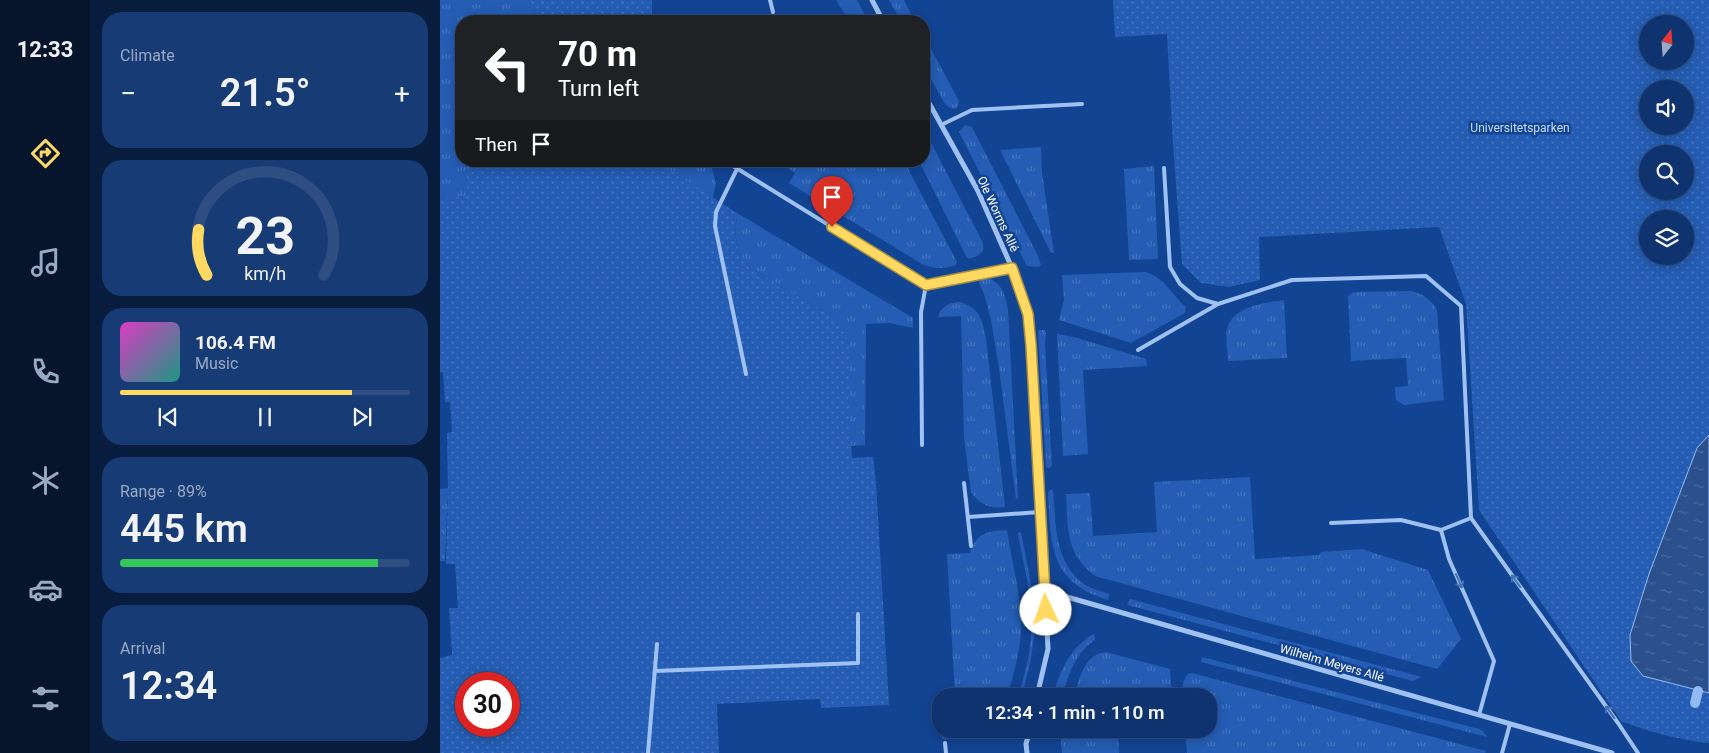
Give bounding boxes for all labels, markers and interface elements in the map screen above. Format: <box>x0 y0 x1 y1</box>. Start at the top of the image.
north arrow <box>1639 15 1694 70</box>
map controls <box>1639 15 1694 265</box>
text: 70 m <box>558 34 637 75</box>
icon: left <box>475 35 540 100</box>
text: 12:33 <box>17 37 73 62</box>
text: Climate <box>120 46 175 65</box>
text: 21.5° <box>220 71 310 115</box>
text: Turn left <box>558 76 639 101</box>
text: − <box>120 77 136 110</box>
text: + <box>394 77 410 110</box>
button: sound <box>1639 80 1694 135</box>
park label: Universitetsparken <box>1470 121 1570 135</box>
icon: arrive <box>527 130 555 158</box>
text: Then <box>475 133 517 156</box>
icon: directions <box>28 136 63 171</box>
button: search <box>1639 145 1694 200</box>
street label: Ole Worms Allé <box>974 174 1022 254</box>
pin <box>811 176 853 227</box>
icon: arrive <box>818 183 846 211</box>
text: 23 <box>235 206 295 267</box>
button: layers <box>1639 210 1694 265</box>
icon: music <box>28 245 63 280</box>
text: km/h <box>244 263 286 284</box>
text: 106.4 FM <box>195 331 276 354</box>
icon: phone <box>28 354 63 389</box>
text: Music <box>195 354 238 373</box>
icon: previous <box>154 403 182 431</box>
icon: pause <box>251 403 279 431</box>
icon: next <box>348 403 376 431</box>
icon: climate <box>28 463 63 498</box>
text: Range · 89% <box>120 482 207 501</box>
text: 445 km <box>120 507 248 551</box>
icon: car <box>28 572 63 607</box>
one-way arrow <box>1454 573 1464 588</box>
one-way arrow <box>1511 574 1521 588</box>
position arrow <box>1019 583 1071 635</box>
text: Arrival <box>120 639 165 658</box>
street label: Wilhelm Meyers Allé <box>1278 641 1386 685</box>
text: 12:34 <box>120 664 217 708</box>
speed limit sign: 30 <box>455 672 520 737</box>
icon: filters <box>28 681 63 716</box>
text: 12:34 · 1 min · 110 m <box>984 701 1165 724</box>
one-way arrow <box>1605 706 1616 720</box>

